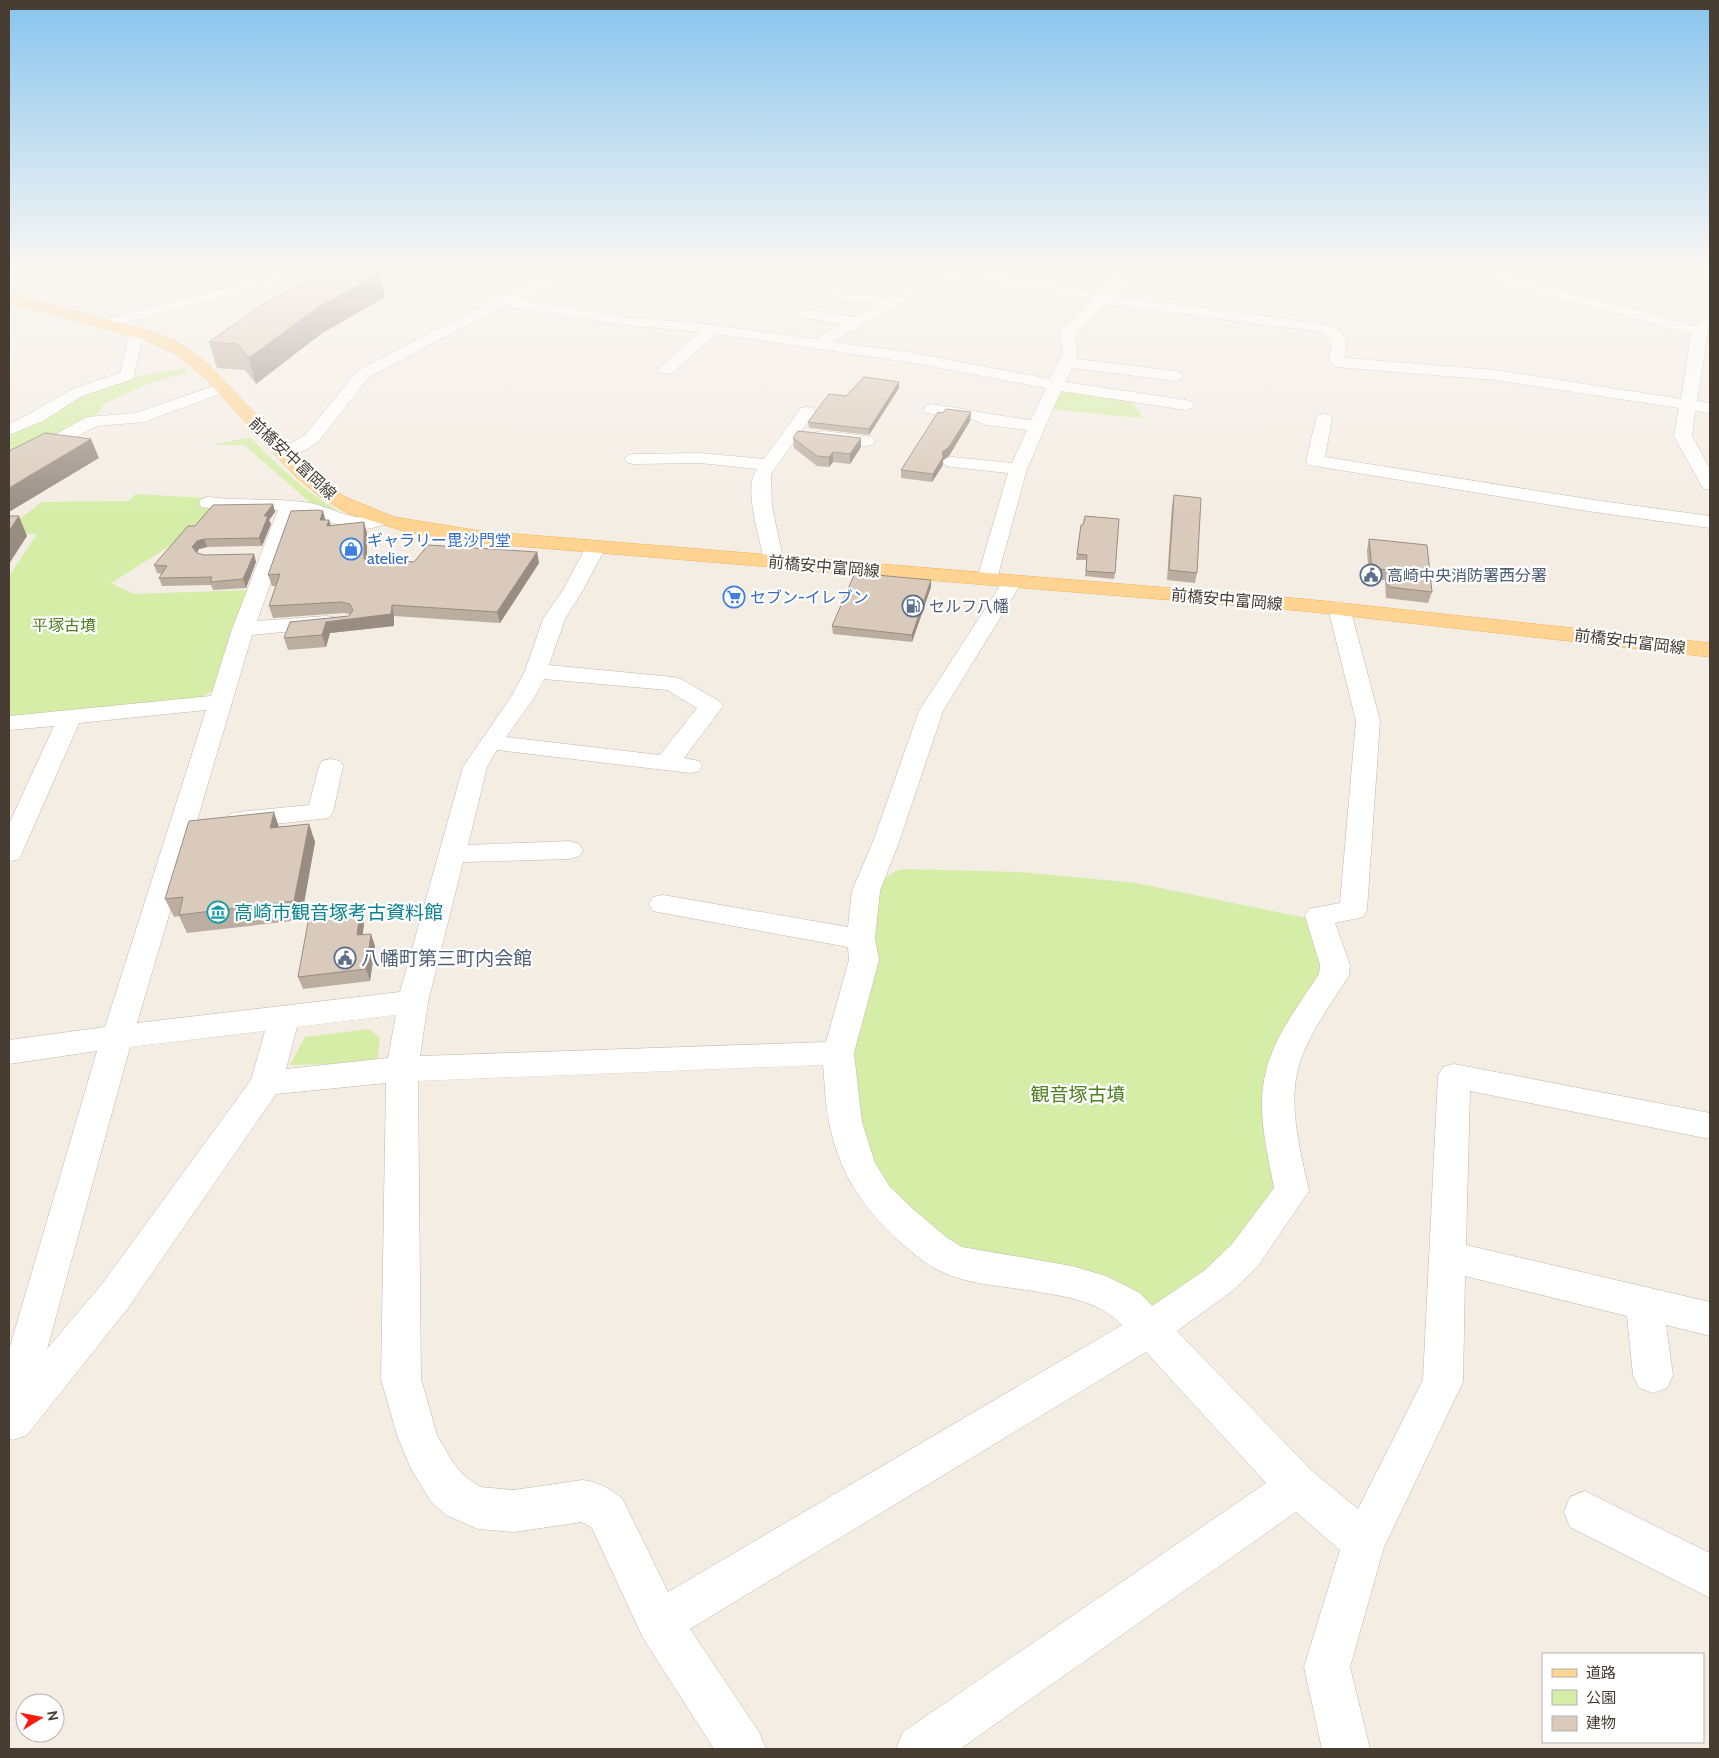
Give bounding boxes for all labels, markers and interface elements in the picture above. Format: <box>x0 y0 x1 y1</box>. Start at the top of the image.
street label: 前橋安中富岡線 <box>245 413 340 504</box>
place label: ギャラリー毘沙門堂 atelier <box>367 531 511 568</box>
shop icon: ギャラリー毘沙門堂 atelier <box>339 537 363 561</box>
street label: 前橋安中富岡線 <box>767 552 881 581</box>
public building icon: 高崎中央消防署西分署 <box>1359 563 1383 587</box>
place label: 高崎中央消防署西分署 <box>1387 566 1547 585</box>
supermarket icon: セブン-イレブン <box>722 585 746 609</box>
street label: 前橋安中富岡線 <box>1170 585 1284 614</box>
place label: セブン-イレブン <box>750 588 869 607</box>
fuel station icon: セルフ八幡 <box>901 594 925 618</box>
place label: セルフ八幡 <box>929 597 1009 616</box>
park label: 平塚古墳 <box>32 616 96 635</box>
street label: 前橋安中富岡線 <box>1573 625 1687 658</box>
museum icon: 高崎市観音塚考古資料館 <box>206 900 230 924</box>
place label: 高崎市観音塚考古資料館 <box>234 901 443 924</box>
public building icon: 八幡町第三町内会館 <box>333 946 357 970</box>
place label: 八幡町第三町内会館 <box>361 947 532 970</box>
park label: 観音塚古墳 <box>1030 1083 1126 1106</box>
legend <box>1542 1653 1704 1743</box>
text: 道路 <box>1586 1664 1616 1682</box>
text: 公園 <box>1586 1689 1616 1707</box>
north arrow <box>15 1693 65 1743</box>
text: N <box>43 1709 63 1722</box>
text: 建物 <box>1586 1714 1616 1732</box>

